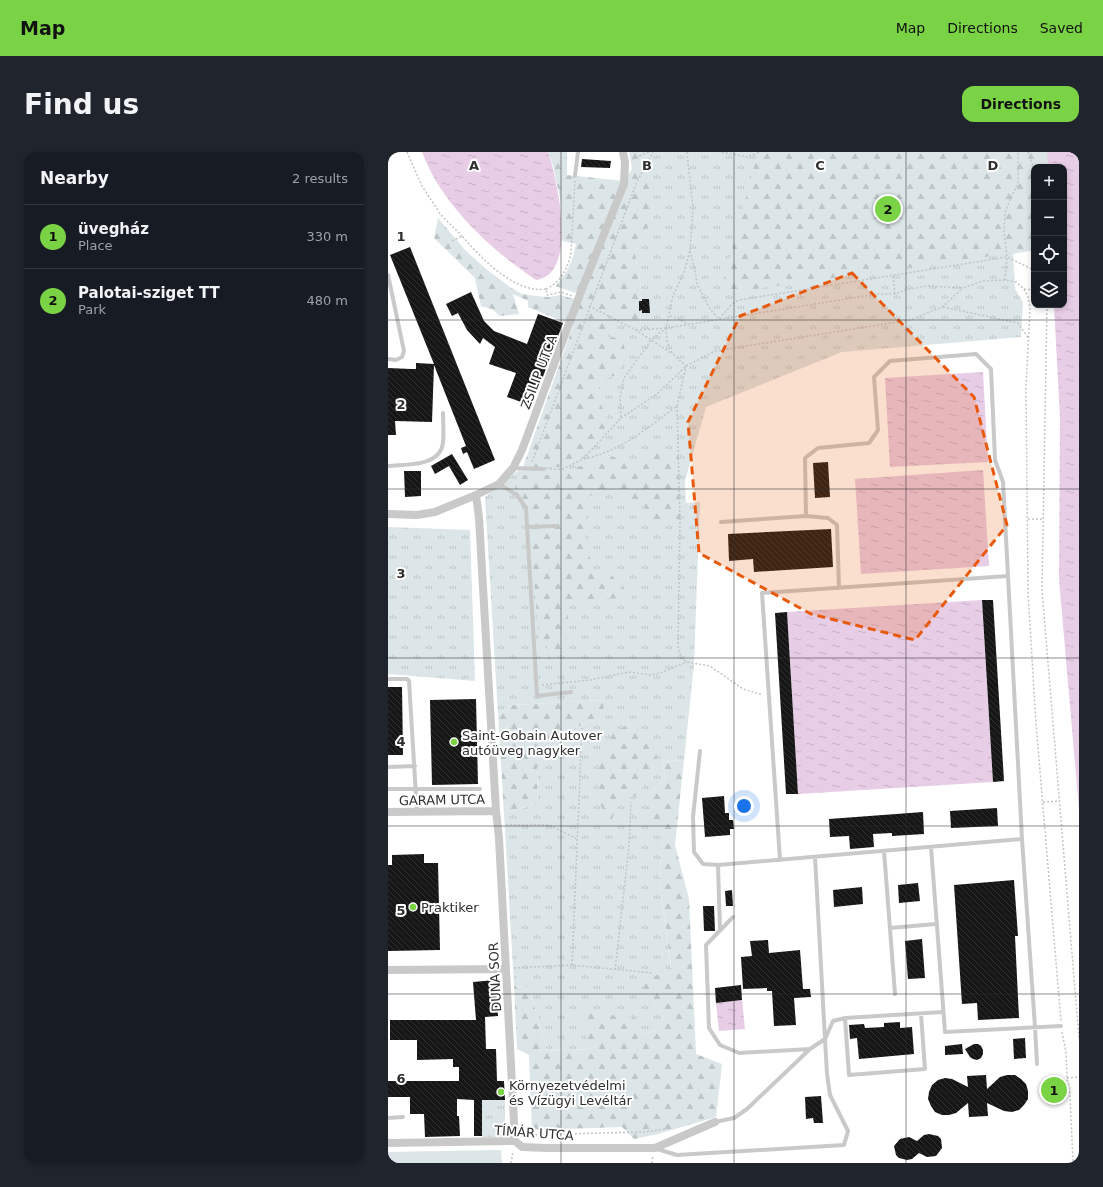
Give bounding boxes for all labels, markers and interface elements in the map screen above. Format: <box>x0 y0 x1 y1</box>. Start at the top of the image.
text: Map <box>20 17 65 39</box>
text: Map <box>896 20 925 36</box>
text: Directions <box>947 20 1018 36</box>
text: Saved <box>1040 20 1083 36</box>
button: Directions <box>962 86 1079 122</box>
text: Find us <box>24 88 139 121</box>
text: A <box>469 158 479 173</box>
text: B <box>642 158 652 173</box>
text: C <box>815 158 825 173</box>
text: D <box>988 158 999 173</box>
map controls <box>1031 164 1067 308</box>
button: + <box>1031 164 1067 200</box>
text: Nearby <box>40 168 109 188</box>
text: 2 results <box>292 171 348 186</box>
pin: 2 <box>875 194 901 224</box>
button: − <box>1031 200 1067 236</box>
text: üvegház <box>78 220 149 238</box>
text: 1 <box>48 229 58 244</box>
text: 330 m <box>306 229 348 244</box>
text: 1 <box>396 229 406 244</box>
button: locate <box>1031 236 1067 272</box>
text: Place <box>78 238 113 253</box>
button: layers <box>1031 272 1067 308</box>
text: Palotai-sziget TT <box>78 284 220 302</box>
text: 2 <box>48 293 58 308</box>
text: 480 m <box>306 293 348 308</box>
text: Park <box>78 302 106 317</box>
street label: ZSILIP UTCA <box>518 332 560 411</box>
text: 2 <box>396 397 406 412</box>
text: 3 <box>396 566 406 581</box>
place label: Saint-Gobain Autover autóüveg nagyker <box>462 728 602 758</box>
text: 4 <box>396 734 406 749</box>
marker: Saint-Gobain Autover autóüveg nagyker <box>449 737 459 747</box>
street label: GARAM UTCA <box>399 792 485 808</box>
your location <box>734 796 754 816</box>
place label: Praktiker <box>421 900 479 915</box>
marker: Praktiker <box>408 902 418 912</box>
text: 5 <box>396 903 406 918</box>
street label: DUNA SOR <box>486 942 504 1012</box>
text: 6 <box>396 1071 406 1086</box>
pin: 1 <box>1041 1075 1067 1105</box>
place label: Környezetvédelmi és Vízügyi Levéltár <box>509 1078 633 1108</box>
marker: Környezetvédelmi és Vízügyi Levéltár <box>496 1087 506 1097</box>
street label: TÍMÁR UTCA <box>493 1123 574 1143</box>

